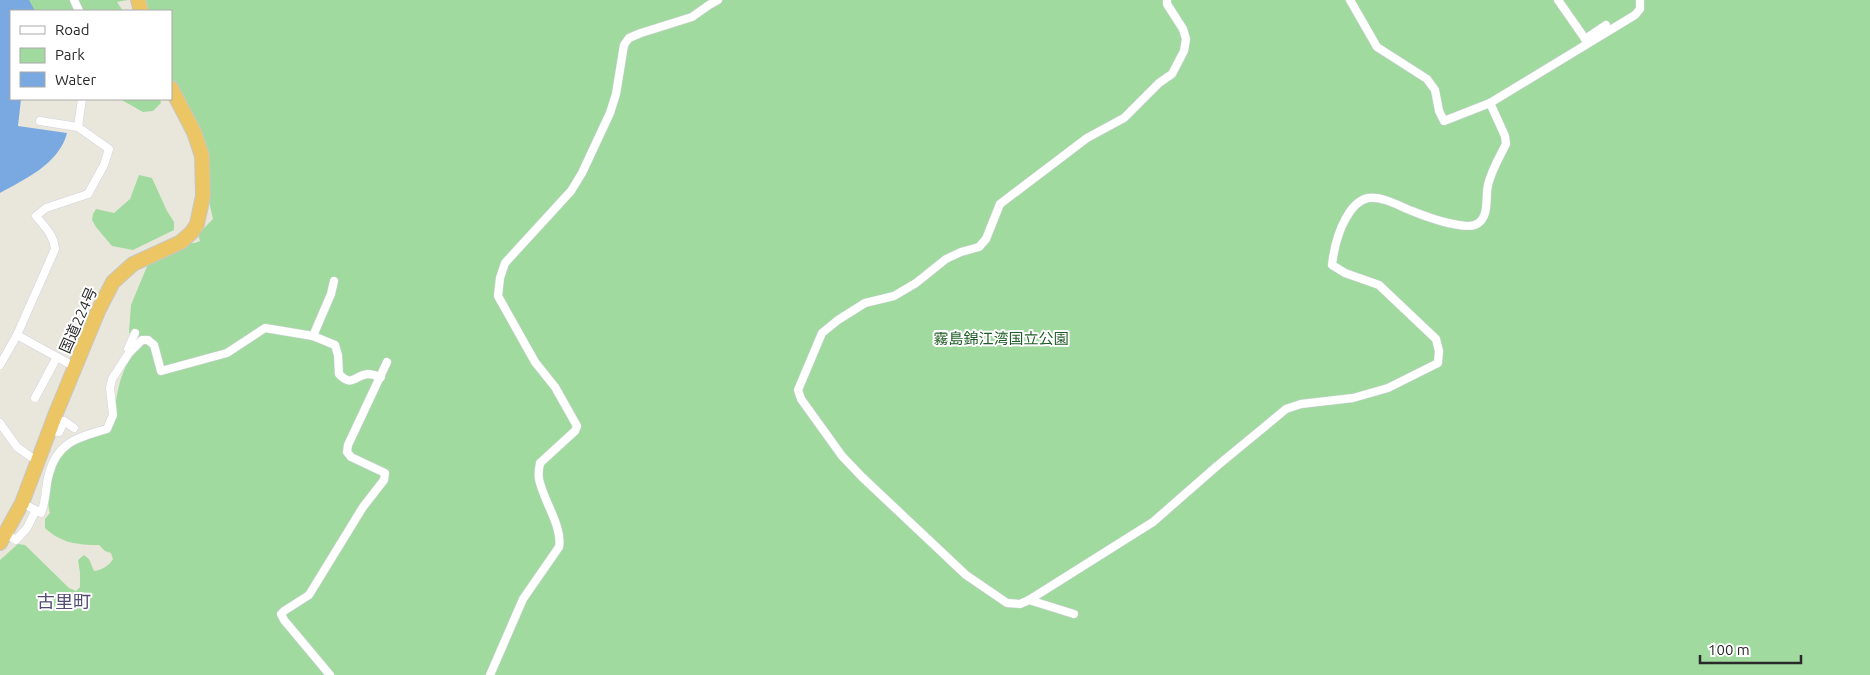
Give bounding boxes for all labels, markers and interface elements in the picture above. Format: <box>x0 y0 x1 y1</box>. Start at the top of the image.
legend <box>10 10 172 100</box>
text: Road <box>55 21 90 38</box>
text: Park <box>55 46 85 63</box>
text: Water <box>55 71 96 88</box>
street label: 国道224号 <box>56 284 100 356</box>
park label: 霧島錦江湾国立公園 <box>933 330 1069 347</box>
district label: 古里町 <box>37 591 91 611</box>
scale bar <box>1700 632 1801 664</box>
text: 100 m <box>1708 641 1750 658</box>

